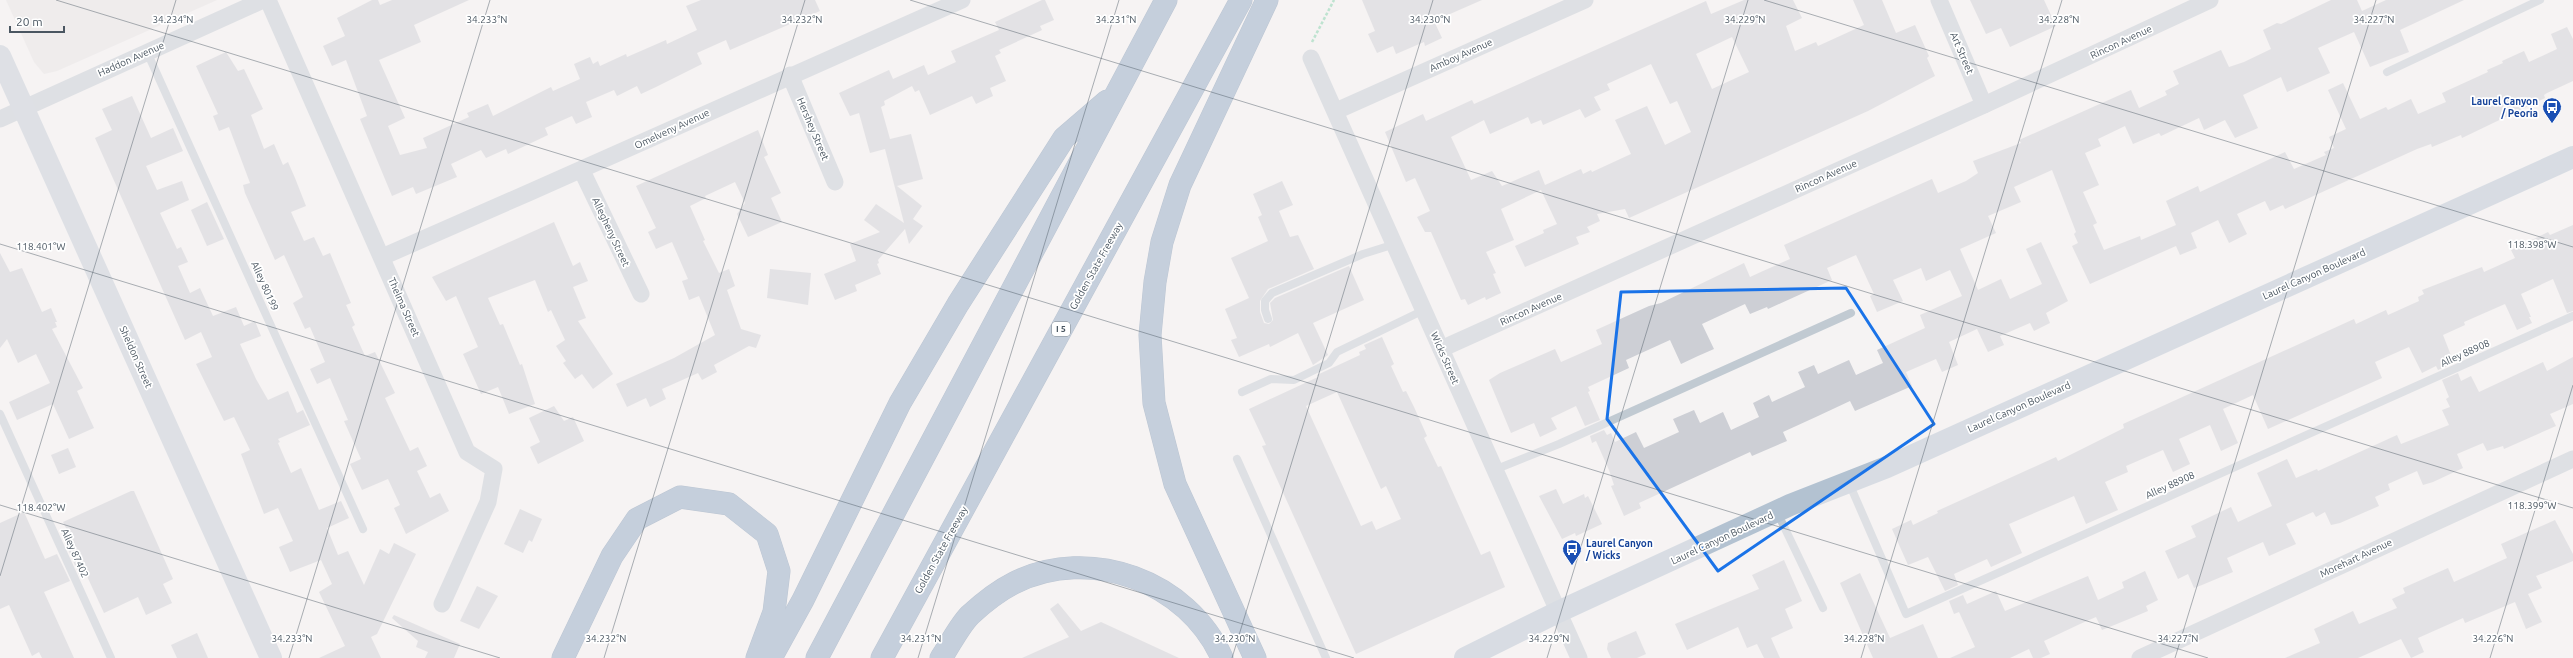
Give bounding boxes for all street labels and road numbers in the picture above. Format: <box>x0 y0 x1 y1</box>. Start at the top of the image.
street label: Rincon Avenue <box>2089 23 2153 61</box>
street label: Art Street <box>1948 30 1976 76</box>
street label: Amboy Avenue <box>1428 36 1494 74</box>
street label: Haddon Avenue <box>96 39 166 79</box>
street label: Hershey Street <box>795 96 831 162</box>
street label: Omelveny Avenue <box>633 107 711 151</box>
street label: Rincon Avenue <box>1793 157 1859 195</box>
street label: Allegheny Street <box>590 196 632 268</box>
street label: Golden State Freeway <box>1067 220 1125 312</box>
street label: Laurel Canyon Boulevard <box>2261 246 2367 302</box>
street label: Alley 80199 <box>249 260 281 312</box>
street label: Thelma Street <box>386 276 422 338</box>
street label: Rincon Avenue <box>1498 290 1564 328</box>
road number: I 5 <box>1052 322 1070 336</box>
street label: Sheldon Street <box>117 324 155 390</box>
street label: Wicks Street <box>1429 330 1461 386</box>
street label: Alley 88908 <box>2439 337 2492 369</box>
street label: Laurel Canyon Boulevard <box>1966 379 2072 435</box>
street label: Alley 88908 <box>2144 469 2197 501</box>
street label: Golden State Freeway <box>912 504 970 596</box>
street label: Laurel Canyon Boulevard <box>1669 509 1775 567</box>
street label: Alley 87402 <box>59 527 91 579</box>
street label: Morehart Avenue <box>2318 536 2394 580</box>

